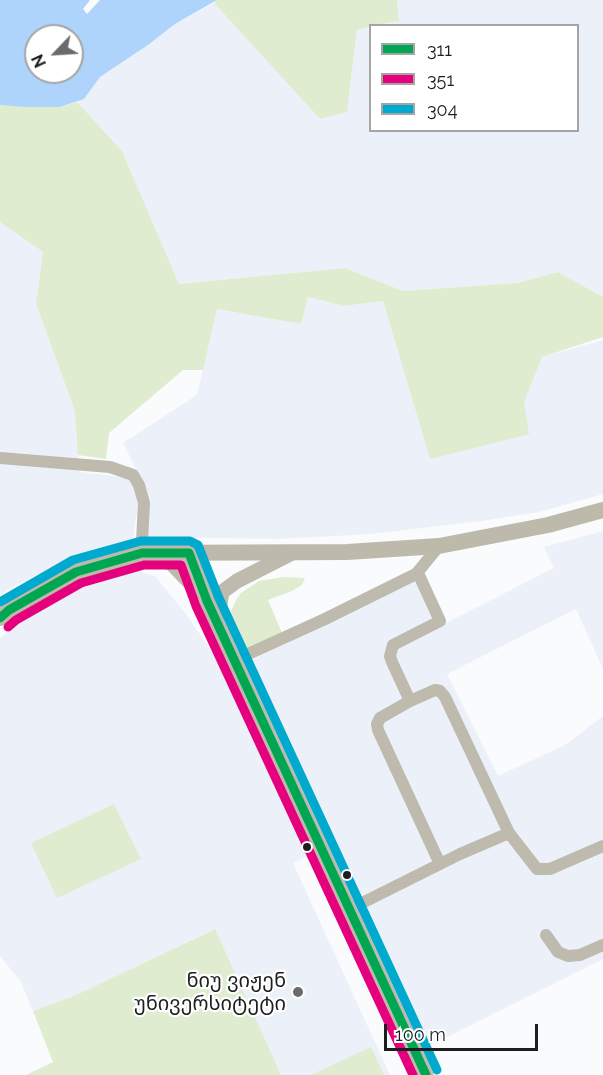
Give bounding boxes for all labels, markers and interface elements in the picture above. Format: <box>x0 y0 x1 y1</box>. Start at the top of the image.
north arrow <box>24 24 84 84</box>
legend <box>369 24 579 132</box>
text: 311 <box>427 39 452 60</box>
text: N <box>28 51 50 71</box>
text: 351 <box>427 69 454 90</box>
text: 304 <box>427 99 457 120</box>
unlabelled marker <box>301 841 313 853</box>
unlabelled marker <box>341 869 353 881</box>
place label: ნიუ ვიჟენ უნივერსიტეტი <box>134 969 286 1016</box>
marker: ნიუ ვიჟენ უნივერსიტეტი <box>291 985 305 999</box>
scale bar <box>387 1012 542 1050</box>
text: 100 m <box>395 1024 446 1045</box>

